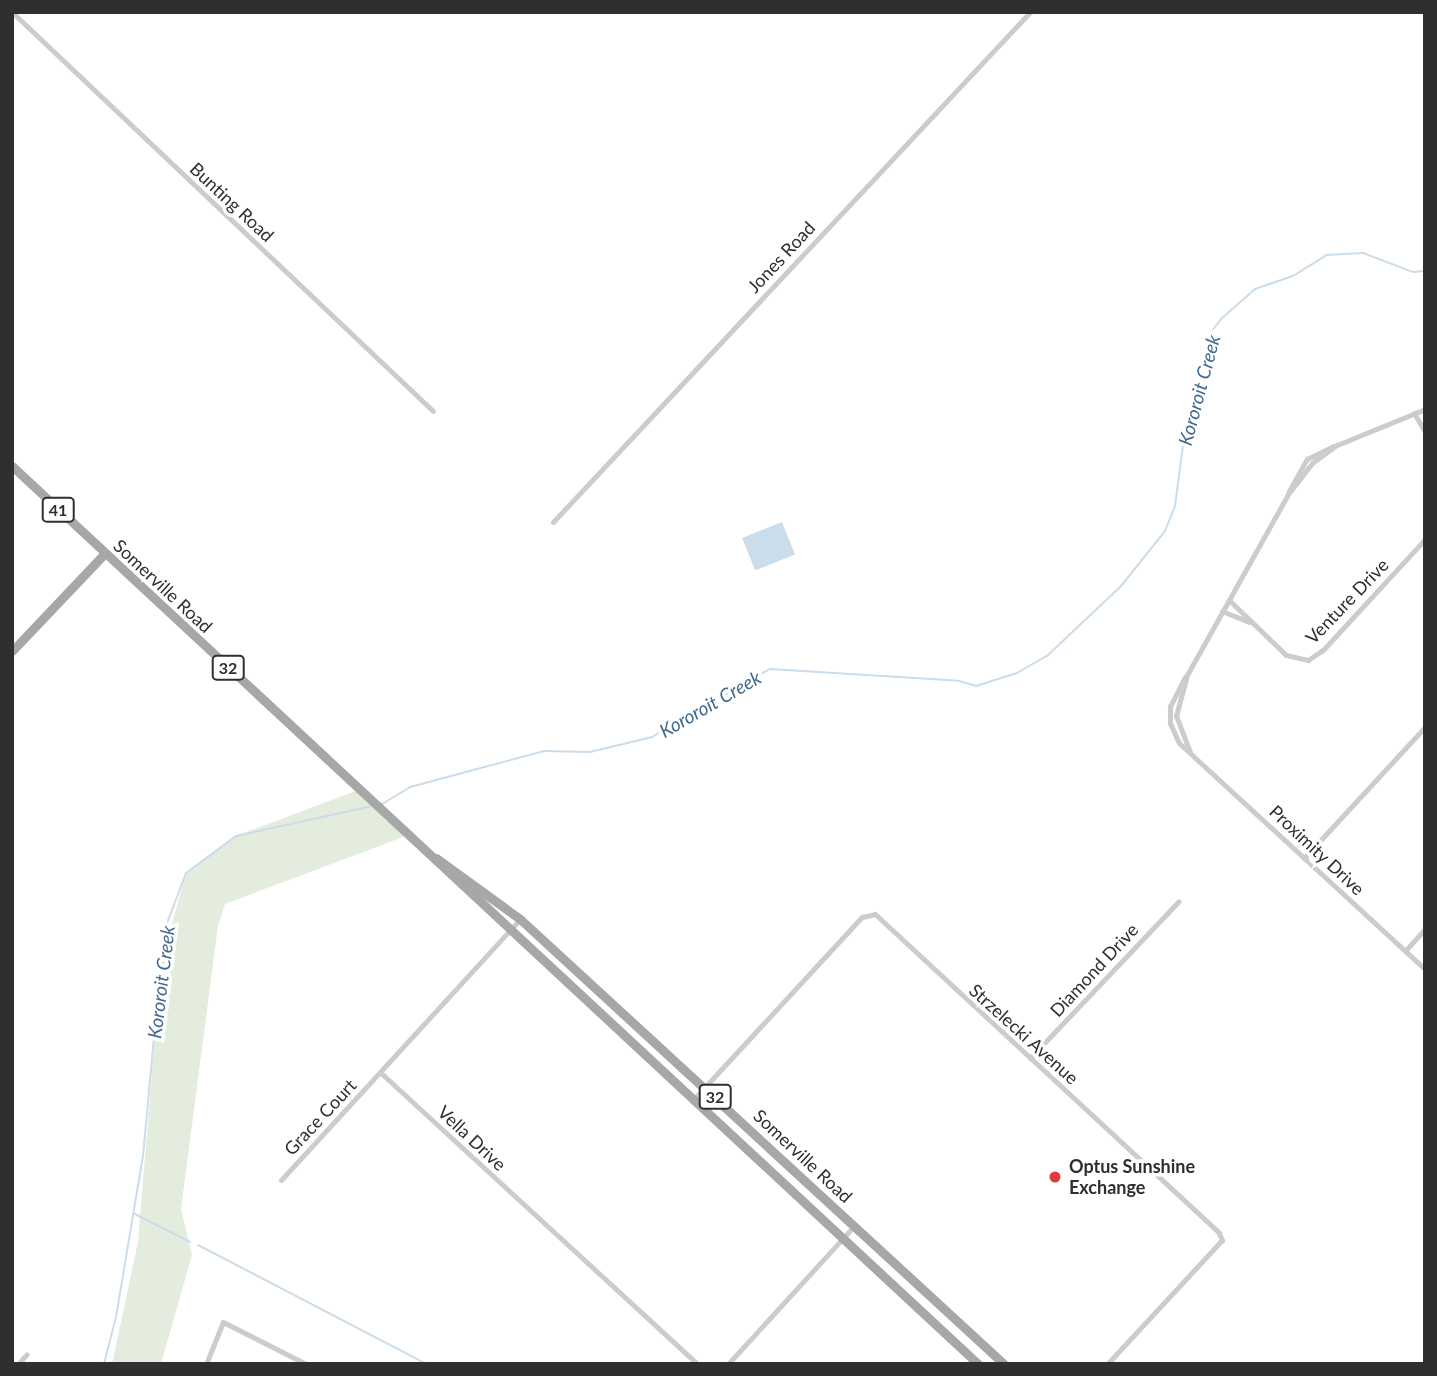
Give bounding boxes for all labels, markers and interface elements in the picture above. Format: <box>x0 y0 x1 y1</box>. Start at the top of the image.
street label: Bunting Road <box>186 158 278 246</box>
street label: Jones Road <box>743 217 819 297</box>
water label: Kororoit Creek <box>1173 332 1225 448</box>
road number: 41 <box>41 498 76 523</box>
street label: Somerville Road <box>109 535 217 637</box>
street label: Venture Drive <box>1301 554 1393 648</box>
road number: 32 <box>210 656 246 680</box>
water label: Kororoit Creek <box>655 666 765 742</box>
street label: Proximity Drive <box>1265 800 1369 900</box>
street label: Diamond Drive <box>1045 919 1143 1021</box>
water label: Kororoit Creek <box>143 924 179 1040</box>
street label: Strzelecki Avenue <box>965 979 1083 1089</box>
street label: Grace Court <box>279 1075 361 1159</box>
road number: 32 <box>698 1084 732 1110</box>
street label: Vella Drive <box>433 1101 511 1175</box>
street label: Somerville Road <box>749 1105 857 1207</box>
place label: Optus Sunshine Exchange <box>1069 1156 1195 1198</box>
marker: Optus Sunshine Exchange <box>1047 1169 1063 1185</box>

